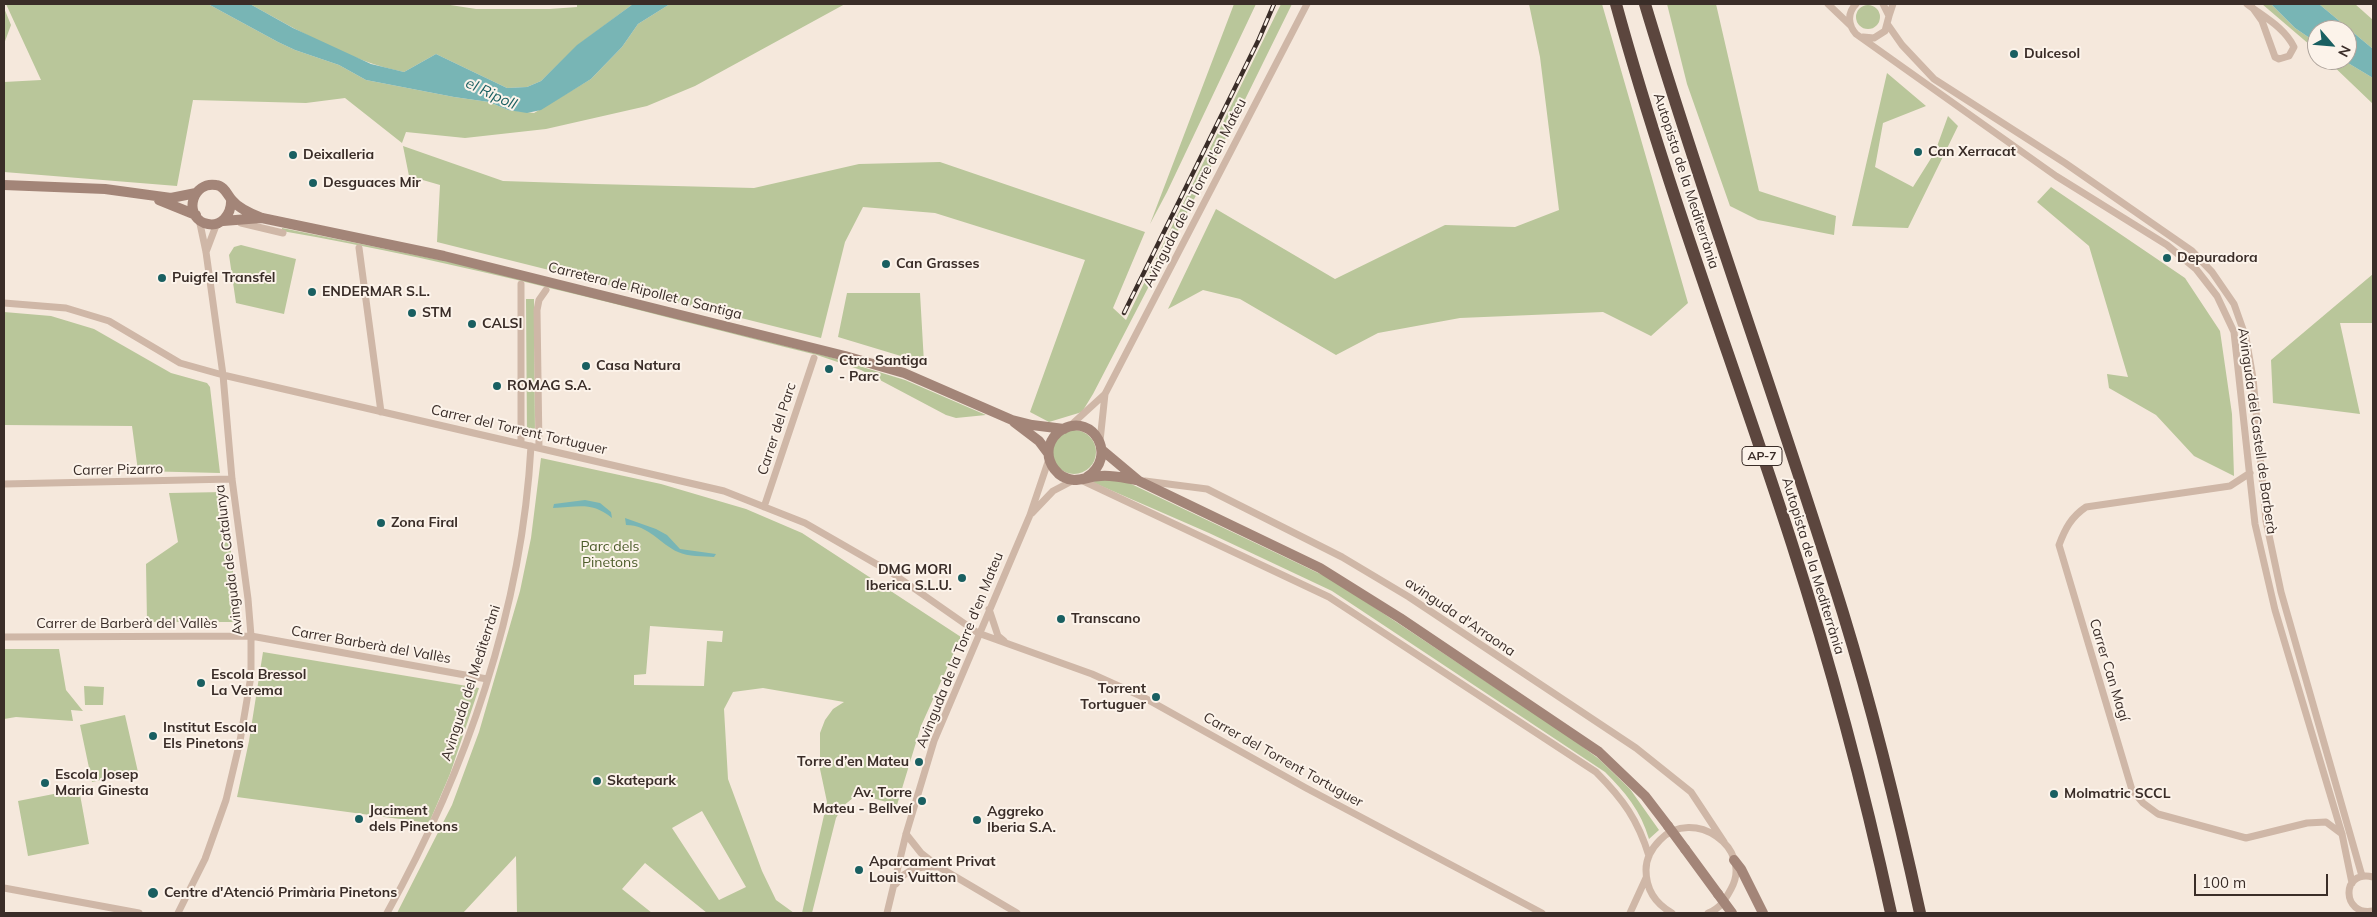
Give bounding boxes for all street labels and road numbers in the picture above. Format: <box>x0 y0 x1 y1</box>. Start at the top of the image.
street label: Autopista de la Mediterrània <box>1650 91 1722 271</box>
street label: Avinguda de la Torre d'en Mateu <box>1140 96 1250 290</box>
street label: Carretera de Ripollet a Santiga <box>546 259 744 323</box>
street label: Avinguda del Castell de Barberà <box>2234 327 2280 535</box>
street label: Carrer del Parc <box>754 381 800 477</box>
street label: Carrer del Torrent Tortuguer <box>429 402 609 458</box>
road number: AP-7 <box>1742 446 1782 466</box>
street label: Carrer Pizarro <box>73 461 163 479</box>
street label: Autopista de la Mediterrània <box>1778 476 1848 656</box>
street label: Avinguda de Catalunya <box>211 484 247 636</box>
street label: Avinguda de la Torre d'en Mateu <box>913 550 1007 750</box>
street label: avinguda d'Arraona <box>1402 574 1518 660</box>
street label: Avinguda del Mediterràni <box>438 603 504 763</box>
street label: Carrer de Barberà del Vallès <box>36 616 218 632</box>
street label: Carrer Can Magí <box>2085 617 2133 723</box>
street label: Carrer Barberà del Vallès <box>290 623 452 667</box>
street label: Carrer del Torrent Tortuguer <box>1200 709 1366 811</box>

